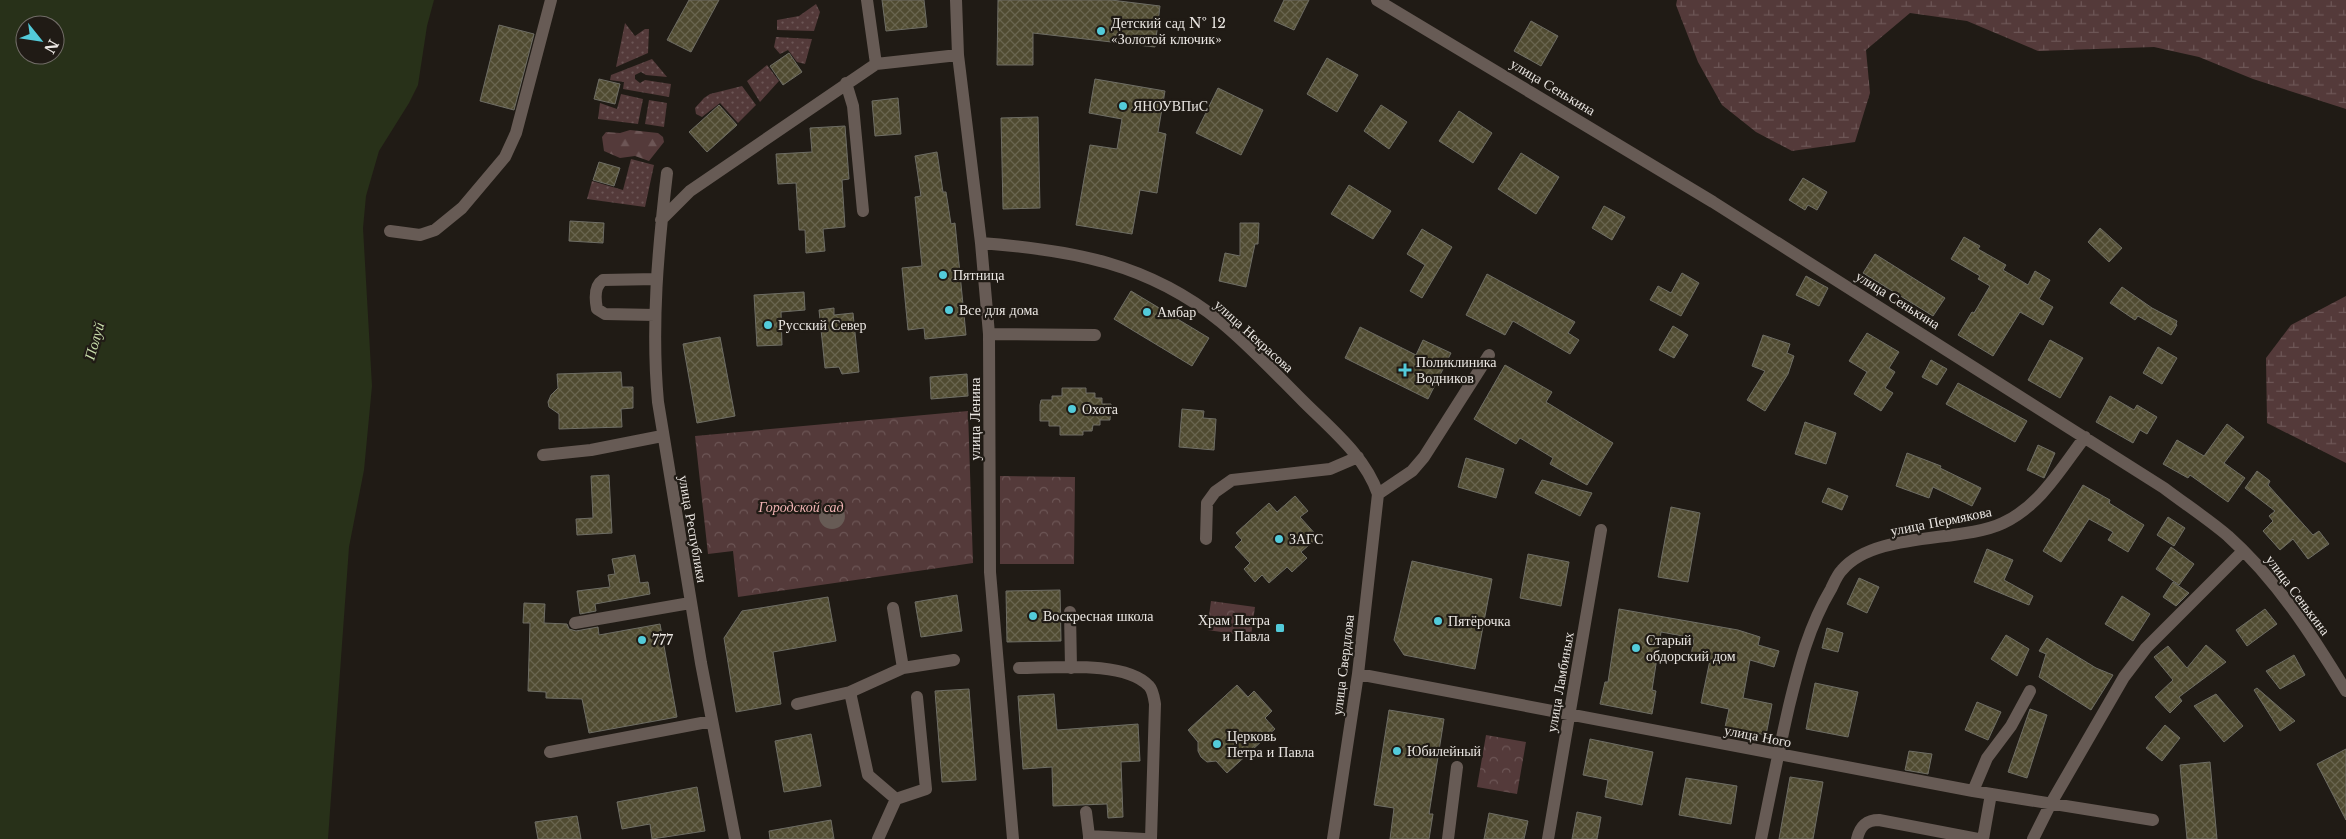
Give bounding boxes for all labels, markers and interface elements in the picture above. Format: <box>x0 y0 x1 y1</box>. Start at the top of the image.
place label: Детский сад № 12 «Золотой ключик» <box>1111 14 1226 48</box>
north arrow <box>15 15 65 65</box>
marker: Детский сад № 12 «Золотой ключик» <box>1095 25 1107 37</box>
text: N <box>40 36 62 57</box>
street label: улица Сенькина <box>1507 55 1600 120</box>
place label: ЯНОУВПиС <box>1133 97 1208 115</box>
marker: ЯНОУВПиС <box>1117 100 1129 112</box>
place label: Пятница <box>953 266 1005 284</box>
street label: улица Сенькина <box>1852 267 1944 334</box>
marker: Пятница <box>937 269 949 281</box>
street label: улица Некрасова <box>1211 296 1298 377</box>
place label: Все для дома <box>959 301 1039 319</box>
place label: Амбар <box>1157 303 1196 321</box>
marker: Все для дома <box>943 304 955 316</box>
marker: Амбар <box>1141 306 1153 318</box>
place label: Русский Север <box>778 316 866 334</box>
water label: Полуй <box>79 319 109 363</box>
marker: Русский Север <box>762 319 774 331</box>
place label: Поликлиника Водников <box>1416 353 1497 387</box>
marker: Поликлиника Водников <box>1398 363 1412 377</box>
street label: улица Ленина <box>966 377 984 460</box>
place label: Охота <box>1082 400 1119 418</box>
marker: Охота <box>1066 403 1078 415</box>
street label: улица Республики <box>675 474 711 585</box>
park label: Городской сад <box>757 498 844 516</box>
street label: улица Пермякова <box>1889 502 1994 540</box>
place label: ЗАГС <box>1289 530 1323 548</box>
marker: ЗАГС <box>1273 533 1285 545</box>
street label: улица Сенькина <box>2262 551 2335 639</box>
place label: Воскресная школа <box>1043 607 1154 625</box>
marker: Воскресная школа <box>1027 610 1039 622</box>
place label: Храм Петра и Павла <box>1198 611 1271 645</box>
place label: Пятёрочка <box>1448 612 1511 630</box>
street label: улица Свердлова <box>1328 613 1358 716</box>
marker: Пятёрочка <box>1432 615 1444 627</box>
marker: Храм Петра и Павла <box>1274 622 1286 634</box>
street label: улица Ламбиных <box>1542 630 1578 734</box>
place label: 777 <box>652 631 674 649</box>
place label: Старый обдорский дом <box>1646 631 1736 665</box>
marker: 777 <box>636 634 648 646</box>
marker: Старый обдорский дом <box>1630 642 1642 654</box>
street label: улица Ного <box>1723 721 1793 751</box>
place label: Церковь Петра и Павла <box>1227 727 1315 761</box>
marker: Церковь Петра и Павла <box>1211 738 1223 750</box>
place label: Юбилейный <box>1407 742 1482 760</box>
marker: Юбилейный <box>1391 745 1403 757</box>

